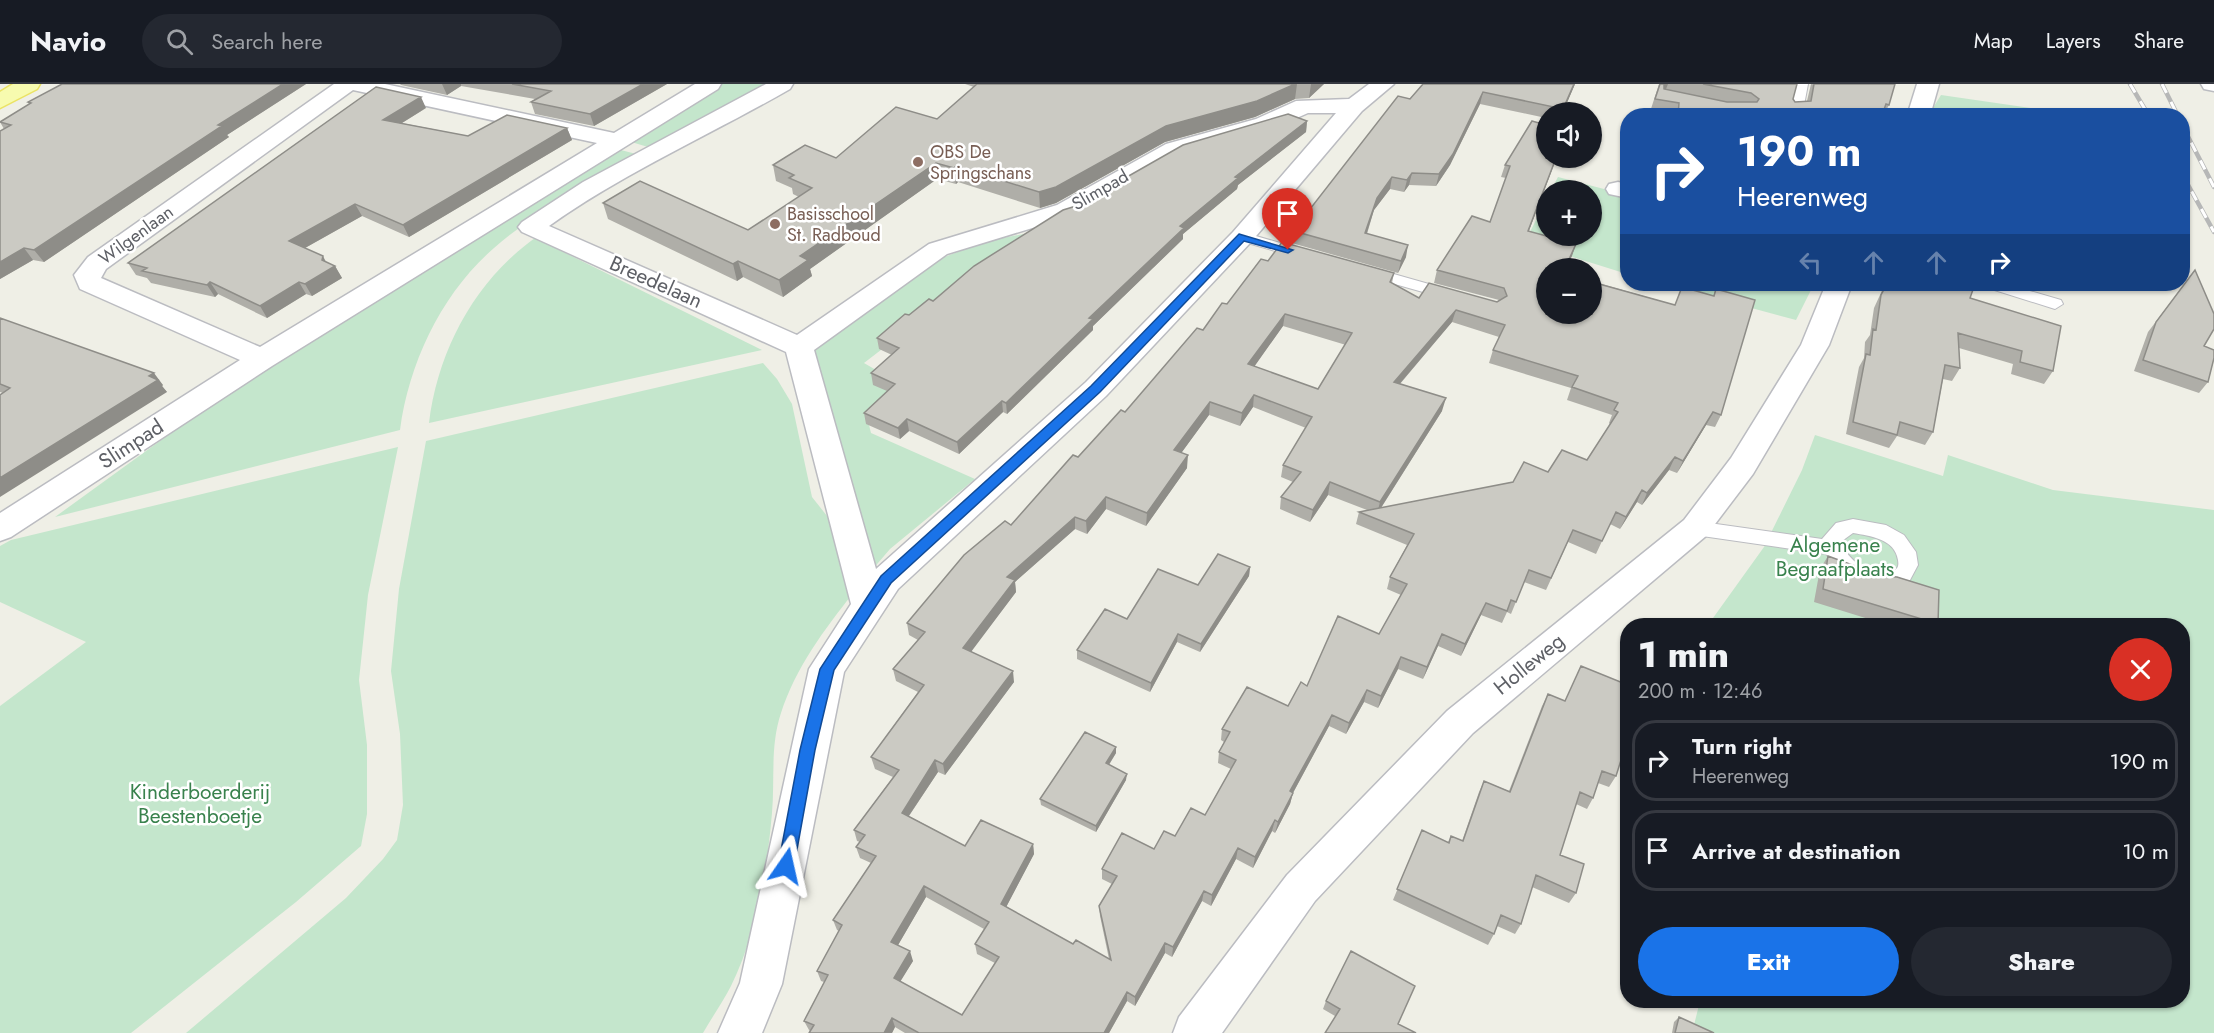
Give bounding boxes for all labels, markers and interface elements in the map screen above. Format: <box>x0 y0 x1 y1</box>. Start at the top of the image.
search box <box>142 14 562 68</box>
text: Navio <box>30 21 106 62</box>
icon: search <box>163 25 196 58</box>
text: Search here <box>211 25 322 57</box>
text: Map <box>1974 26 2013 56</box>
text: Layers <box>2046 26 2101 56</box>
text: Share <box>2134 26 2184 56</box>
map controls <box>1536 102 1602 324</box>
button: sound <box>1536 102 1602 168</box>
text: 190 m <box>1737 121 1861 182</box>
icon: right <box>1638 132 1716 210</box>
place label: OBS De Springschans <box>930 139 1031 186</box>
marker: OBS De Springschans <box>911 155 925 169</box>
street label: Slimpad <box>1067 163 1133 217</box>
text: Heerenweg <box>1737 177 1868 216</box>
button: + <box>1536 180 1602 246</box>
pin <box>1262 188 1313 250</box>
icon: arrive <box>1271 197 1304 230</box>
street label: Wilgenlaan <box>93 199 179 271</box>
place label: Basisschool St. Radboud <box>787 201 881 248</box>
marker: Basisschool St. Radboud <box>768 217 782 231</box>
icon: left <box>1794 246 1827 279</box>
icon: ahead <box>1857 246 1890 279</box>
icon: ahead <box>1920 246 1953 279</box>
icon: right <box>1983 246 2016 279</box>
street label: Breedelaan <box>605 248 707 316</box>
button: − <box>1536 258 1602 324</box>
street label: Slimpad <box>93 412 169 476</box>
park label: Algemene Begraafplaats <box>1776 530 1894 584</box>
street label: Holleweg <box>1487 626 1571 702</box>
text: 1 min <box>1638 628 1729 680</box>
button: close <box>2109 638 2172 701</box>
text: 200 m · 12:46 <box>1638 677 1763 706</box>
text: Turn right <box>1692 730 1792 762</box>
icon: right <box>1641 744 1674 777</box>
text: 190 m <box>2109 745 2169 777</box>
text: Heerenweg <box>1692 762 1789 791</box>
park label: Kinderboerderij Beestenboetje <box>130 777 270 831</box>
position arrow <box>754 834 818 898</box>
icon: arrive <box>1641 834 1674 867</box>
text: Arrive at destination <box>1692 835 1901 867</box>
text: 10 m <box>2122 835 2169 867</box>
button: Exit <box>1638 927 1899 996</box>
button: Share <box>1911 927 2172 996</box>

